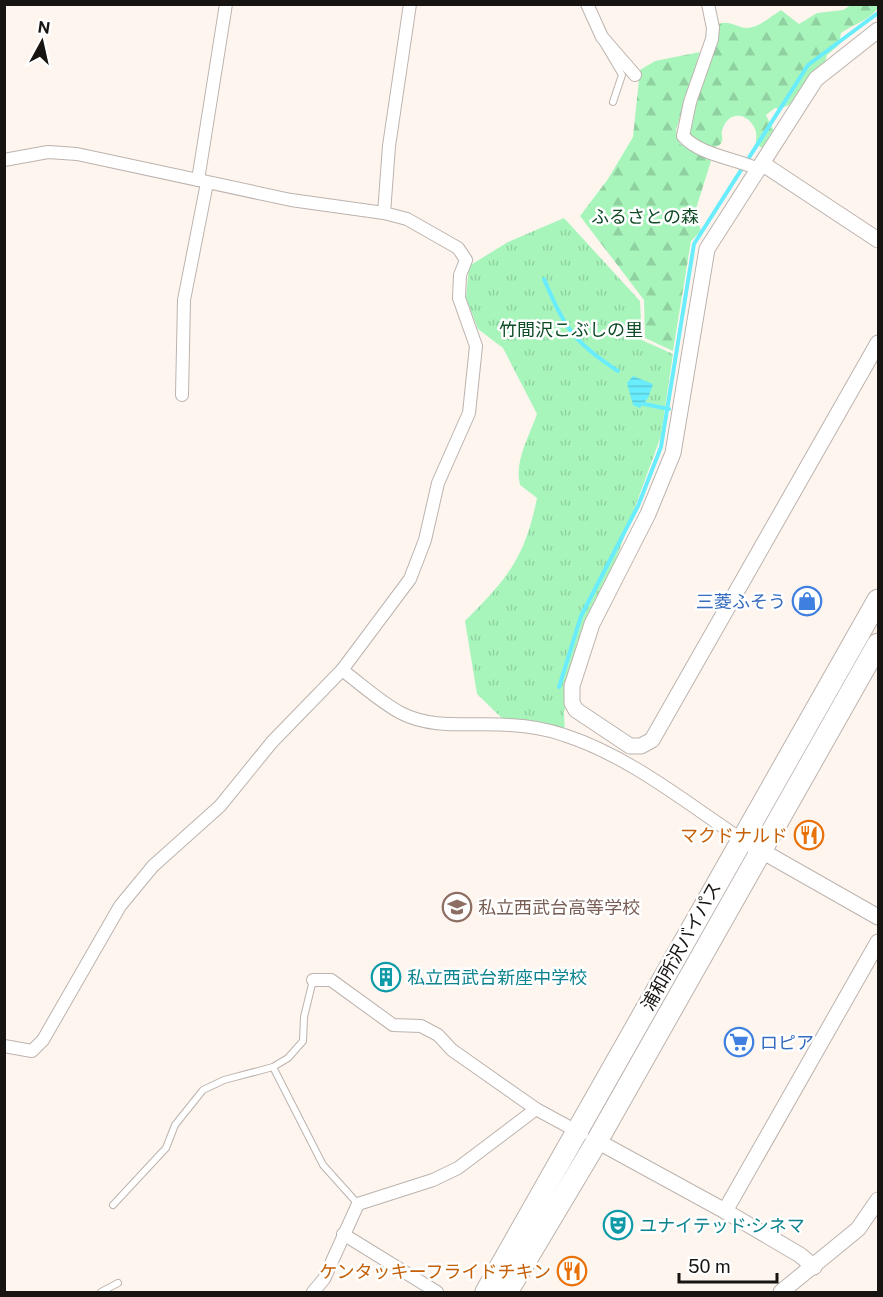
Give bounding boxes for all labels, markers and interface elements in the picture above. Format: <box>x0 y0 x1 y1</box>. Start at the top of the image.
north arrow <box>12 12 72 72</box>
text: N <box>36 17 52 38</box>
park label: ふるさとの森 <box>591 206 699 227</box>
park label: 竹間沢こぶしの里 <box>499 319 643 340</box>
shop icon: 三菱ふそう <box>791 585 823 617</box>
place label: 三菱ふそう <box>696 591 786 612</box>
restaurant icon: マクドナルド <box>793 819 825 851</box>
place label: マクドナルド <box>680 825 788 846</box>
street label: 浦和所沢バイパス <box>637 878 725 1014</box>
school or university icon: 私立西武台高等学校 <box>441 891 473 923</box>
place label: 私立西武台高等学校 <box>478 897 640 918</box>
building icon: 私立西武台新座中学校 <box>370 961 402 993</box>
place label: 私立西武台新座中学校 <box>407 967 587 988</box>
supermarket icon: ロピア <box>723 1026 755 1058</box>
place label: ロピア <box>760 1032 814 1053</box>
theatre icon: ユナイテッド·シネマ <box>602 1209 634 1241</box>
place label: ユナイテッド·シネマ <box>639 1215 805 1236</box>
scale bar <box>679 1246 776 1284</box>
restaurant icon: ケンタッキーフライドチキン <box>556 1255 588 1287</box>
text: 50 m <box>688 1256 731 1277</box>
place label: ケンタッキーフライドチキン <box>319 1261 551 1282</box>

